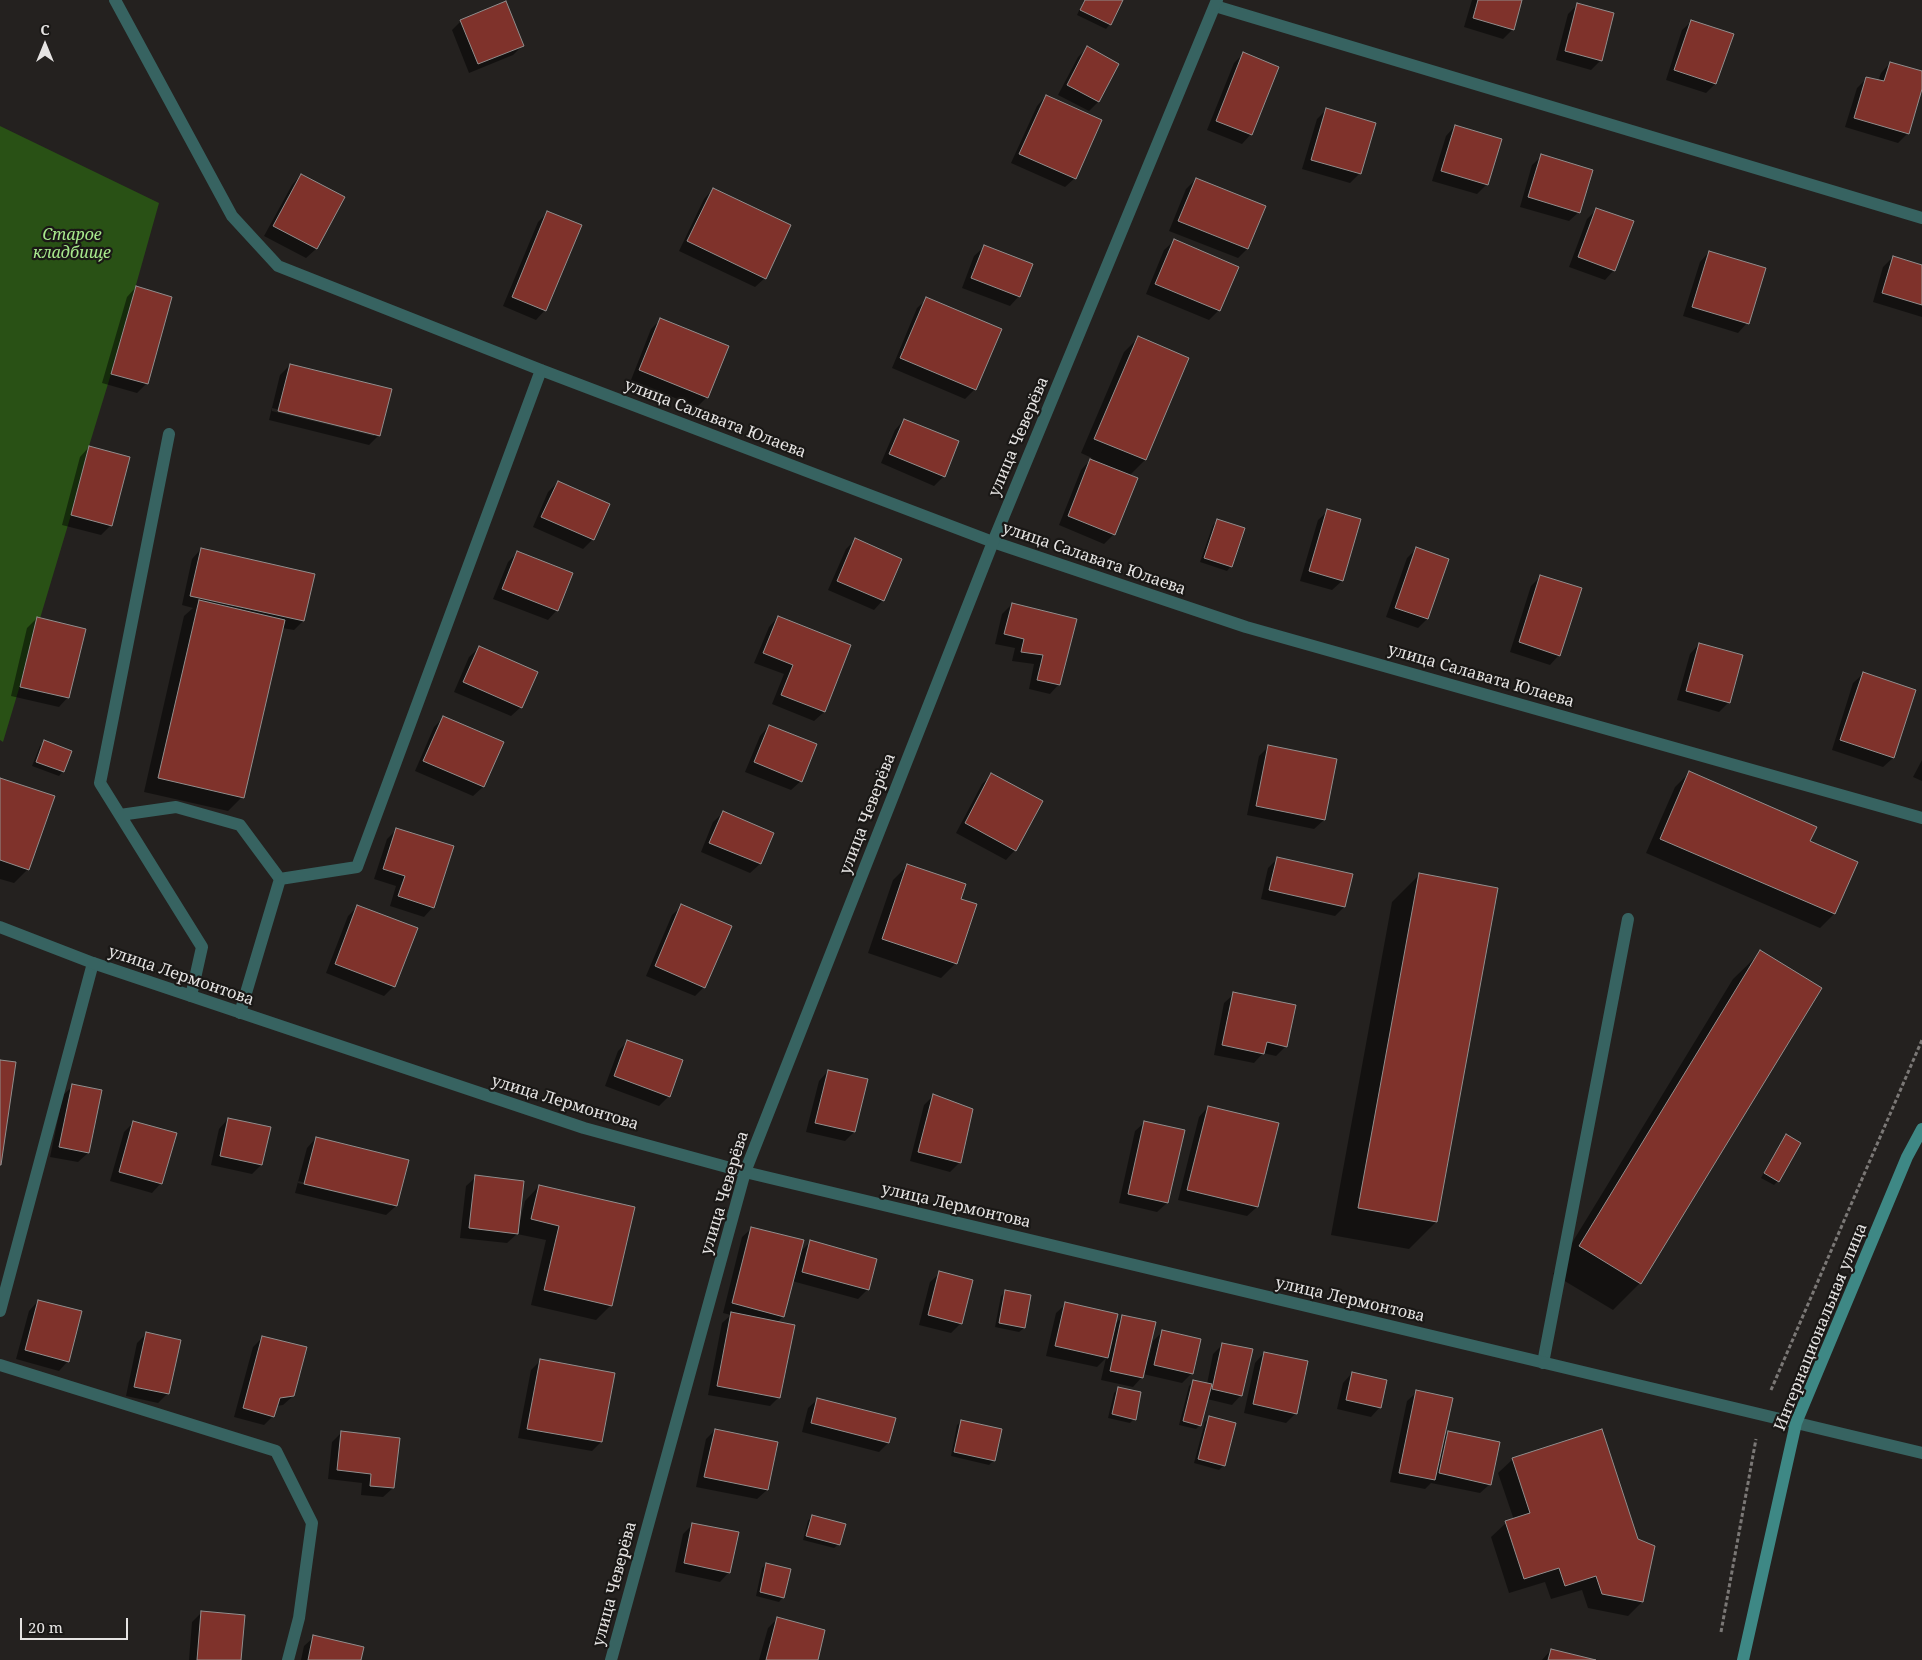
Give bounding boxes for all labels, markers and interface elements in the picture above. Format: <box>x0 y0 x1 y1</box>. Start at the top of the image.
north arrow <box>20 20 70 70</box>
text: С <box>40 20 50 39</box>
park label: Старое кладбище <box>33 225 111 263</box>
street label: улица Чеверёва <box>985 374 1053 500</box>
street label: улица Салавата Юлаева <box>622 375 808 463</box>
street label: улица Салавата Юлаева <box>1000 519 1188 599</box>
street label: улица Салавата Юлаева <box>1386 640 1576 712</box>
street label: улица Чеверёва <box>836 751 900 877</box>
street label: улица Лермонтова <box>106 942 256 1010</box>
street label: улица Лермонтова <box>489 1071 641 1135</box>
street label: улица Чеверёва <box>697 1129 753 1257</box>
street label: улица Лермонтова <box>879 1179 1033 1233</box>
street label: Интернациональная улица <box>1771 1220 1871 1434</box>
street label: улица Лермонтова <box>1273 1273 1427 1327</box>
street label: улица Чеверёва <box>589 1520 641 1648</box>
scale bar <box>22 1608 130 1640</box>
text: 20 m <box>28 1617 63 1637</box>

